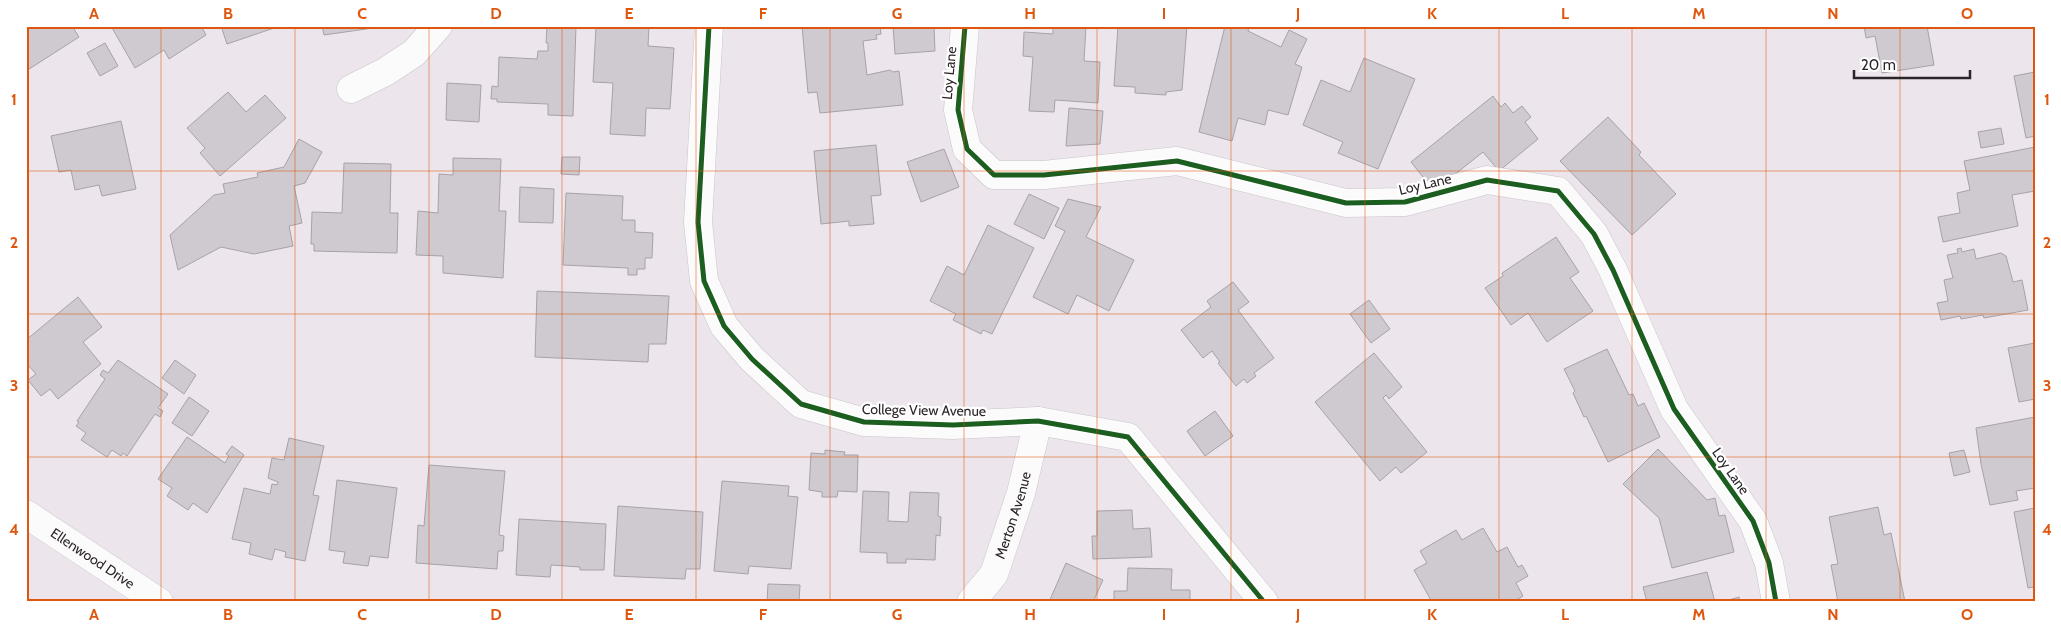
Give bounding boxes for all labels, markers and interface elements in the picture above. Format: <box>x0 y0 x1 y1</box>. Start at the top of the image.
text: A <box>89 4 99 23</box>
text: B <box>223 4 233 23</box>
text: C <box>357 4 367 23</box>
text: D <box>490 4 502 23</box>
text: E <box>624 4 634 23</box>
text: F <box>759 4 768 23</box>
text: G <box>892 4 902 23</box>
text: H <box>1024 4 1036 23</box>
text: I <box>1162 4 1166 23</box>
text: J <box>1295 4 1300 23</box>
text: K <box>1427 4 1437 23</box>
text: L <box>1561 4 1569 23</box>
text: M <box>1692 4 1706 23</box>
text: N <box>1827 4 1839 23</box>
text: O <box>1961 4 1973 23</box>
street label: Loy Lane <box>938 46 960 100</box>
scale bar <box>1854 48 1970 80</box>
text: 20 m <box>1861 56 1896 74</box>
text: 1 <box>11 90 17 109</box>
text: 1 <box>2044 90 2050 109</box>
street label: Loy Lane <box>1397 169 1453 199</box>
text: 2 <box>10 233 18 252</box>
text: 2 <box>2043 233 2051 252</box>
text: 3 <box>10 376 18 395</box>
text: 3 <box>2043 376 2051 395</box>
street label: College View Avenue <box>862 400 986 420</box>
street label: Loy Lane <box>1708 444 1754 498</box>
street label: Merton Avenue <box>991 470 1035 561</box>
text: 4 <box>9 520 19 539</box>
text: 4 <box>2042 520 2052 539</box>
street label: Ellenwood Drive <box>47 524 138 592</box>
text: A <box>89 605 99 624</box>
text: B <box>223 605 233 624</box>
text: C <box>357 605 367 624</box>
text: D <box>490 605 502 624</box>
text: E <box>624 605 634 624</box>
text: F <box>759 605 768 624</box>
text: G <box>892 605 902 624</box>
text: H <box>1024 605 1036 624</box>
text: I <box>1162 605 1166 624</box>
text: J <box>1295 605 1300 624</box>
text: K <box>1427 605 1437 624</box>
text: L <box>1561 605 1569 624</box>
text: M <box>1692 605 1706 624</box>
text: N <box>1827 605 1839 624</box>
text: O <box>1961 605 1973 624</box>

